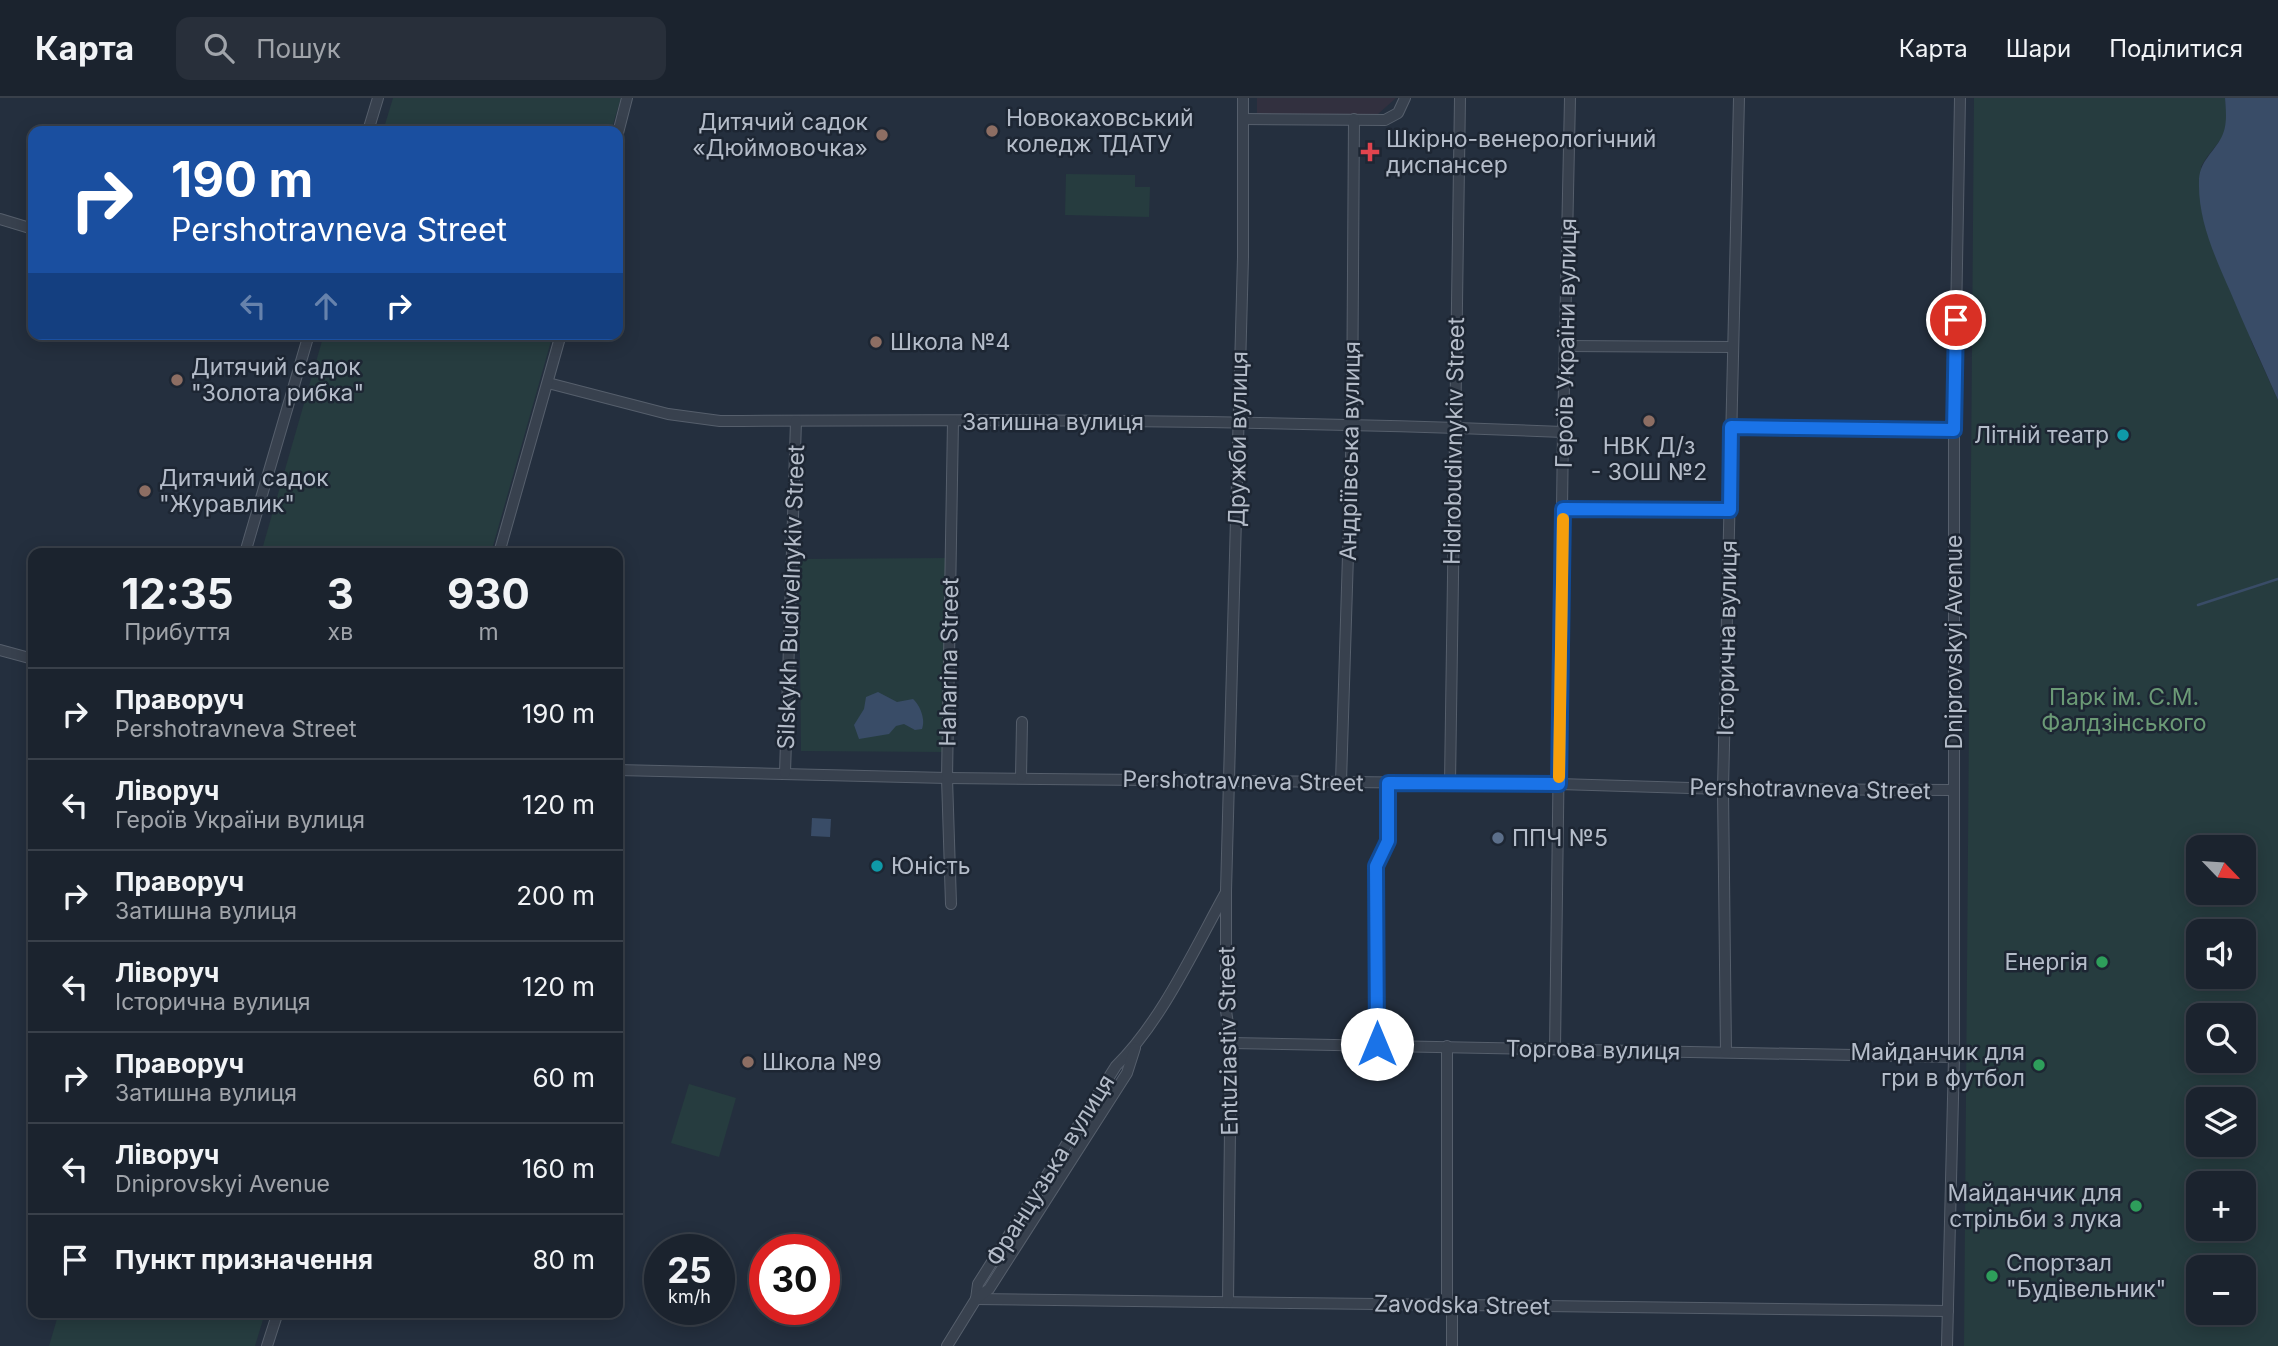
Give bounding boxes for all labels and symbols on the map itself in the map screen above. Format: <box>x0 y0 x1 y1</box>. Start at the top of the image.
place label: Новокаховський коледж ТДАТУ <box>1006 104 1194 158</box>
place label: Дитячий садок «Дюймовочка» <box>692 108 869 162</box>
marker: Новокаховський коледж ТДАТУ <box>984 123 1000 139</box>
place label: Шкірно-венерологічний диспансер <box>1386 125 1656 179</box>
marker: Дитячий садок «Дюймовочка» <box>874 127 890 143</box>
marker: Шкірно-венерологічний диспансер <box>1360 142 1380 162</box>
street label: Героїв України вулиця <box>1550 218 1582 468</box>
pin <box>1926 290 1986 350</box>
street label: Hidrobudivnykiv Street <box>1438 316 1470 565</box>
place label: Школа №4 <box>890 328 1010 356</box>
marker: Школа №4 <box>868 334 884 350</box>
street label: Андріївська вулиця <box>1334 341 1366 561</box>
street label: Дружби вулиця <box>1222 351 1254 527</box>
place label: Дитячий садок "Золота рибка" <box>191 353 364 407</box>
marker: Дитячий садок "Золота рибка" <box>169 372 185 388</box>
street label: Затишна вулиця <box>962 408 1144 436</box>
marker: НВК Д/з - ЗОШ №2 <box>1641 413 1657 429</box>
place label: Літній театр <box>1974 421 2109 449</box>
marker: Літній театр <box>2115 427 2131 443</box>
place label: НВК Д/з - ЗОШ №2 <box>1591 432 1707 486</box>
street label: Silskykh Budivelnykiv Street <box>772 444 810 750</box>
place label: Дитячий садок "Журавлик" <box>159 464 329 518</box>
marker: Дитячий садок "Журавлик" <box>137 483 153 499</box>
street label: Dniprovskyi Avenue <box>1940 535 1968 749</box>
street label: Історична вулиця <box>1711 540 1743 736</box>
street label: Haharina Street <box>934 577 964 747</box>
park label: Парк ім. С.М. Фалдзінського <box>2041 683 2207 737</box>
street label: Pershotravneva Street <box>1122 765 1364 797</box>
street label: Pershotravneva Street <box>1689 773 1931 805</box>
place label: ППЧ №5 <box>1512 824 1608 852</box>
marker: ППЧ №5 <box>1490 830 1506 846</box>
north arrow <box>2186 835 2256 905</box>
place label: Юність <box>891 852 971 880</box>
marker: Юність <box>869 858 885 874</box>
street label: Entuziastiv Street <box>1212 946 1244 1136</box>
place label: Енергія <box>2004 948 2088 976</box>
marker: Енергія <box>2094 954 2110 970</box>
position arrow <box>1340 1007 1414 1081</box>
street label: Торгова вулиця <box>1505 1034 1681 1066</box>
place label: Майданчик для гри в футбол <box>1851 1038 2025 1092</box>
place label: Школа №9 <box>762 1048 882 1076</box>
marker: Школа №9 <box>740 1054 756 1070</box>
marker: Майданчик для гри в футбол <box>2031 1057 2047 1073</box>
street label: Французька вулиця <box>980 1069 1120 1271</box>
place label: Майданчик для стрільби з лука <box>1948 1179 2122 1233</box>
marker: Майданчик для стрільби з лука <box>2128 1198 2144 1214</box>
speed limit sign: 30 <box>749 1234 840 1325</box>
place label: Спортзал "Будівельник" <box>2006 1249 2166 1303</box>
marker: Спортзал "Будівельник" <box>1984 1268 2000 1284</box>
street label: Zavodska Street <box>1374 1289 1551 1321</box>

